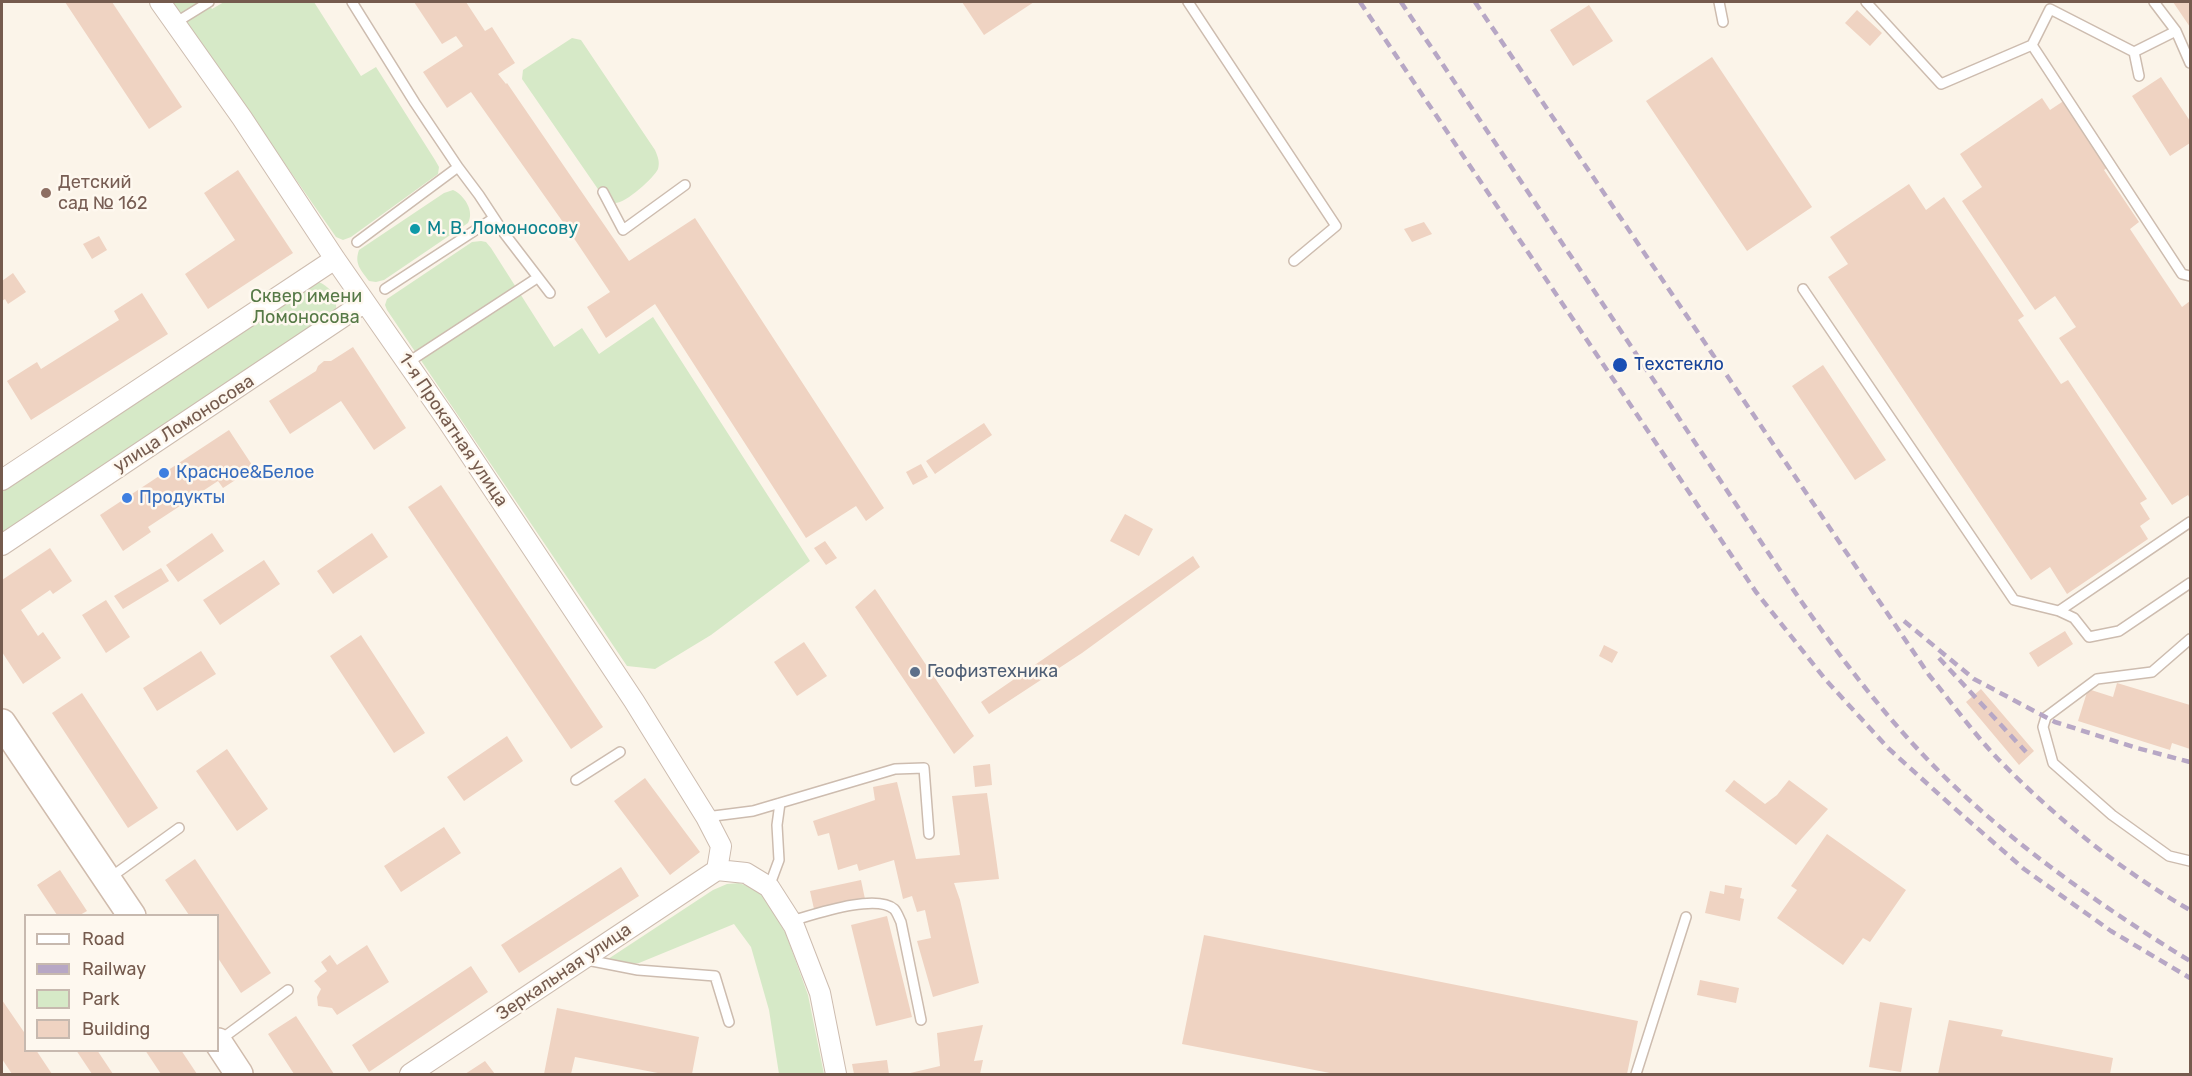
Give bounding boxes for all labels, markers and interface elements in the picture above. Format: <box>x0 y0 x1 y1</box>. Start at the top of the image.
place label: Детский сад № 162 <box>58 172 147 214</box>
marker: Детский сад № 162 <box>39 186 53 200</box>
place label: М. В. Ломоносову <box>427 218 578 240</box>
marker: М. В. Ломоносову <box>408 222 422 236</box>
park label: Сквер имени Ломоносова <box>250 286 362 328</box>
street label: 1-я Прокатная улица <box>394 349 512 511</box>
place label: Техстекло <box>1634 354 1724 376</box>
marker: Техстекло <box>1611 356 1629 374</box>
street label: улица Ломоносова <box>110 370 258 478</box>
place label: Красное&Белое <box>176 462 314 484</box>
marker: Красное&Белое <box>157 466 171 480</box>
place label: Продукты <box>139 487 225 509</box>
marker: Продукты <box>120 491 134 505</box>
place label: Геофизтехника <box>927 661 1058 683</box>
marker: Геофизтехника <box>908 665 922 679</box>
legend <box>24 914 219 1052</box>
street label: Зеркальная улица <box>493 919 635 1025</box>
text: Road <box>82 928 125 950</box>
text: Railway <box>82 958 146 980</box>
text: Park <box>82 988 119 1010</box>
text: Building <box>82 1018 150 1040</box>

